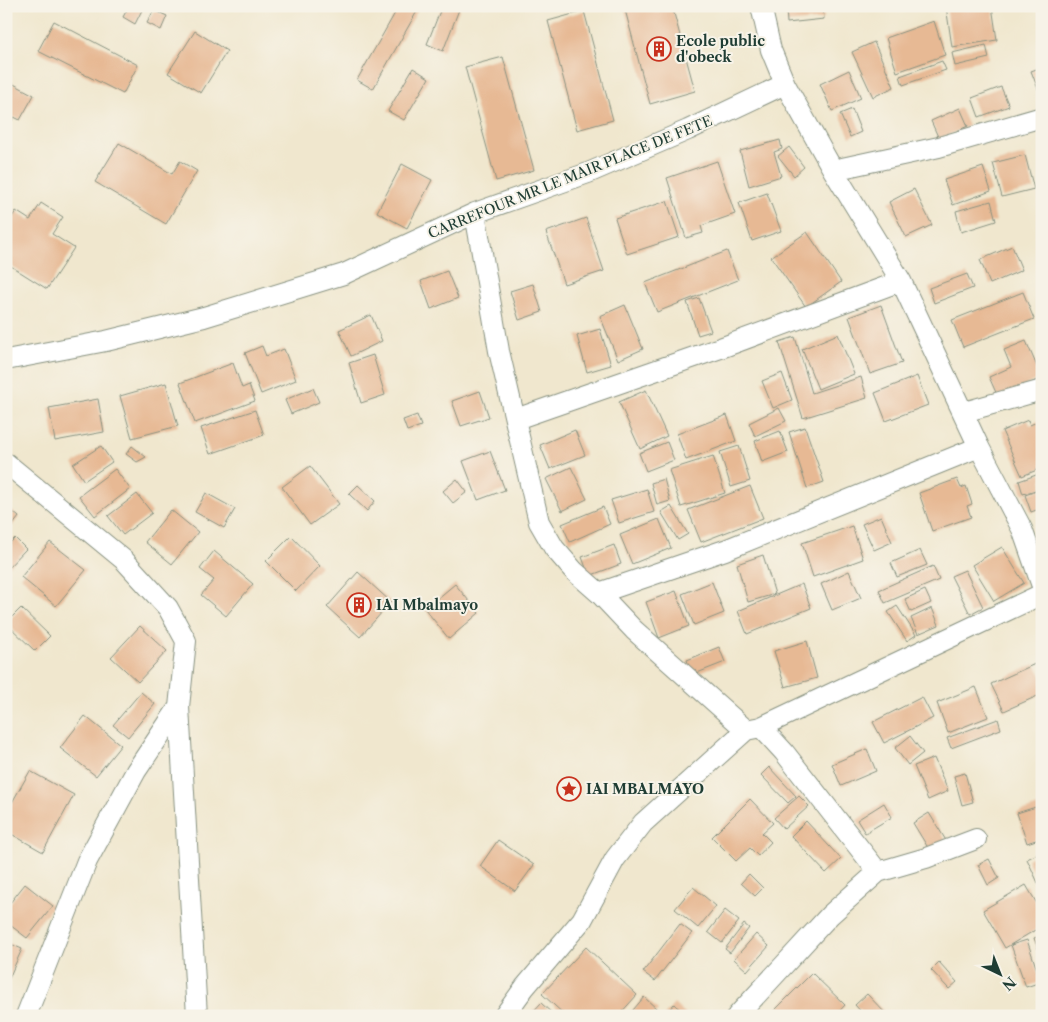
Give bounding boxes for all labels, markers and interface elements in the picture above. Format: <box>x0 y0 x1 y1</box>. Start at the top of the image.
place label: Ecole public d'obeck <box>676 32 765 66</box>
building icon: Ecole public d'obeck <box>646 36 672 62</box>
street label: CARREFOUR MR LE MAIR PLACE DE FETE <box>425 111 715 243</box>
building icon: IAI Mbalmayo <box>346 592 372 618</box>
place label: IAI Mbalmayo <box>376 596 478 614</box>
place icon: IAI MBALMAYO <box>556 776 582 802</box>
place label: IAI MBALMAYO <box>586 780 704 798</box>
north arrow <box>976 950 1026 1000</box>
text: N <box>998 973 1019 994</box>

